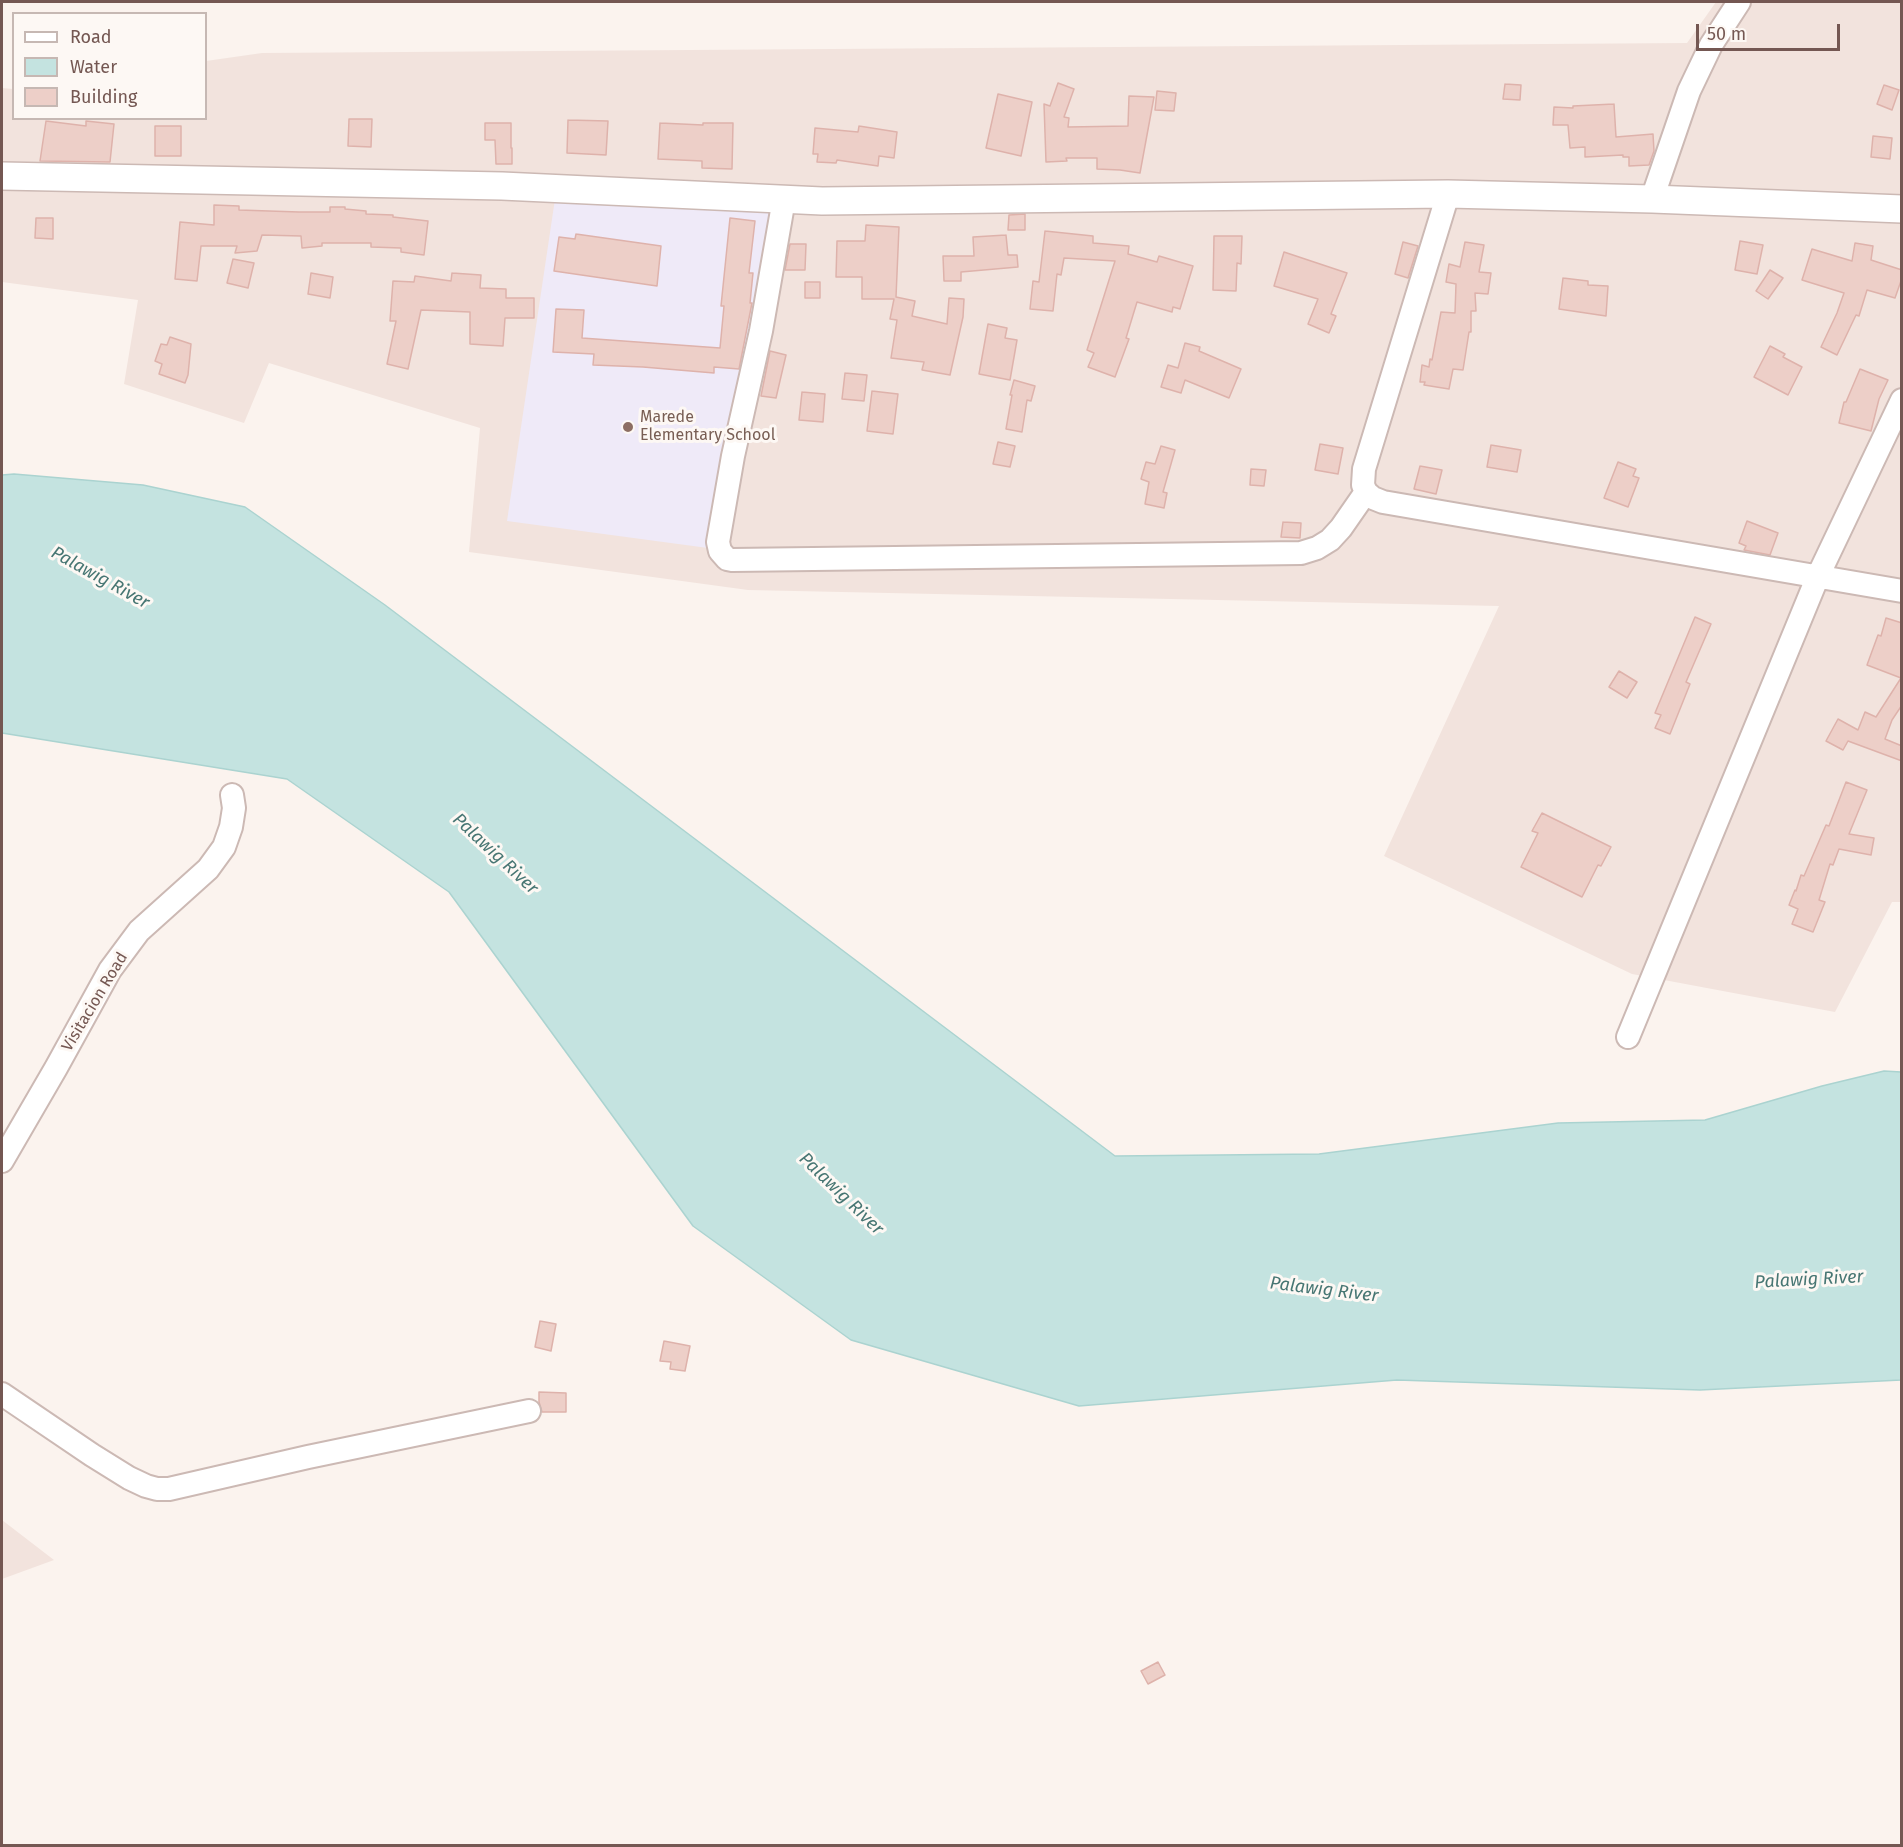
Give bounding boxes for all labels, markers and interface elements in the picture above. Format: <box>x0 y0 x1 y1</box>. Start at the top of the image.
legend <box>12 12 207 120</box>
scale bar <box>1699 12 1843 50</box>
text: 50 m <box>1707 23 1746 45</box>
text: Road <box>70 26 112 48</box>
text: Water <box>70 56 117 78</box>
text: Building <box>70 86 137 108</box>
place label: Marede Elementary School <box>640 408 775 446</box>
marker: Marede Elementary School <box>621 420 635 434</box>
water label: Palawig River <box>47 542 153 614</box>
water label: Palawig River <box>448 809 542 899</box>
street label: Visitacion Road <box>58 949 132 1055</box>
water label: Palawig River <box>794 1148 888 1240</box>
water label: Palawig River <box>1754 1266 1864 1294</box>
water label: Palawig River <box>1269 1273 1379 1307</box>

